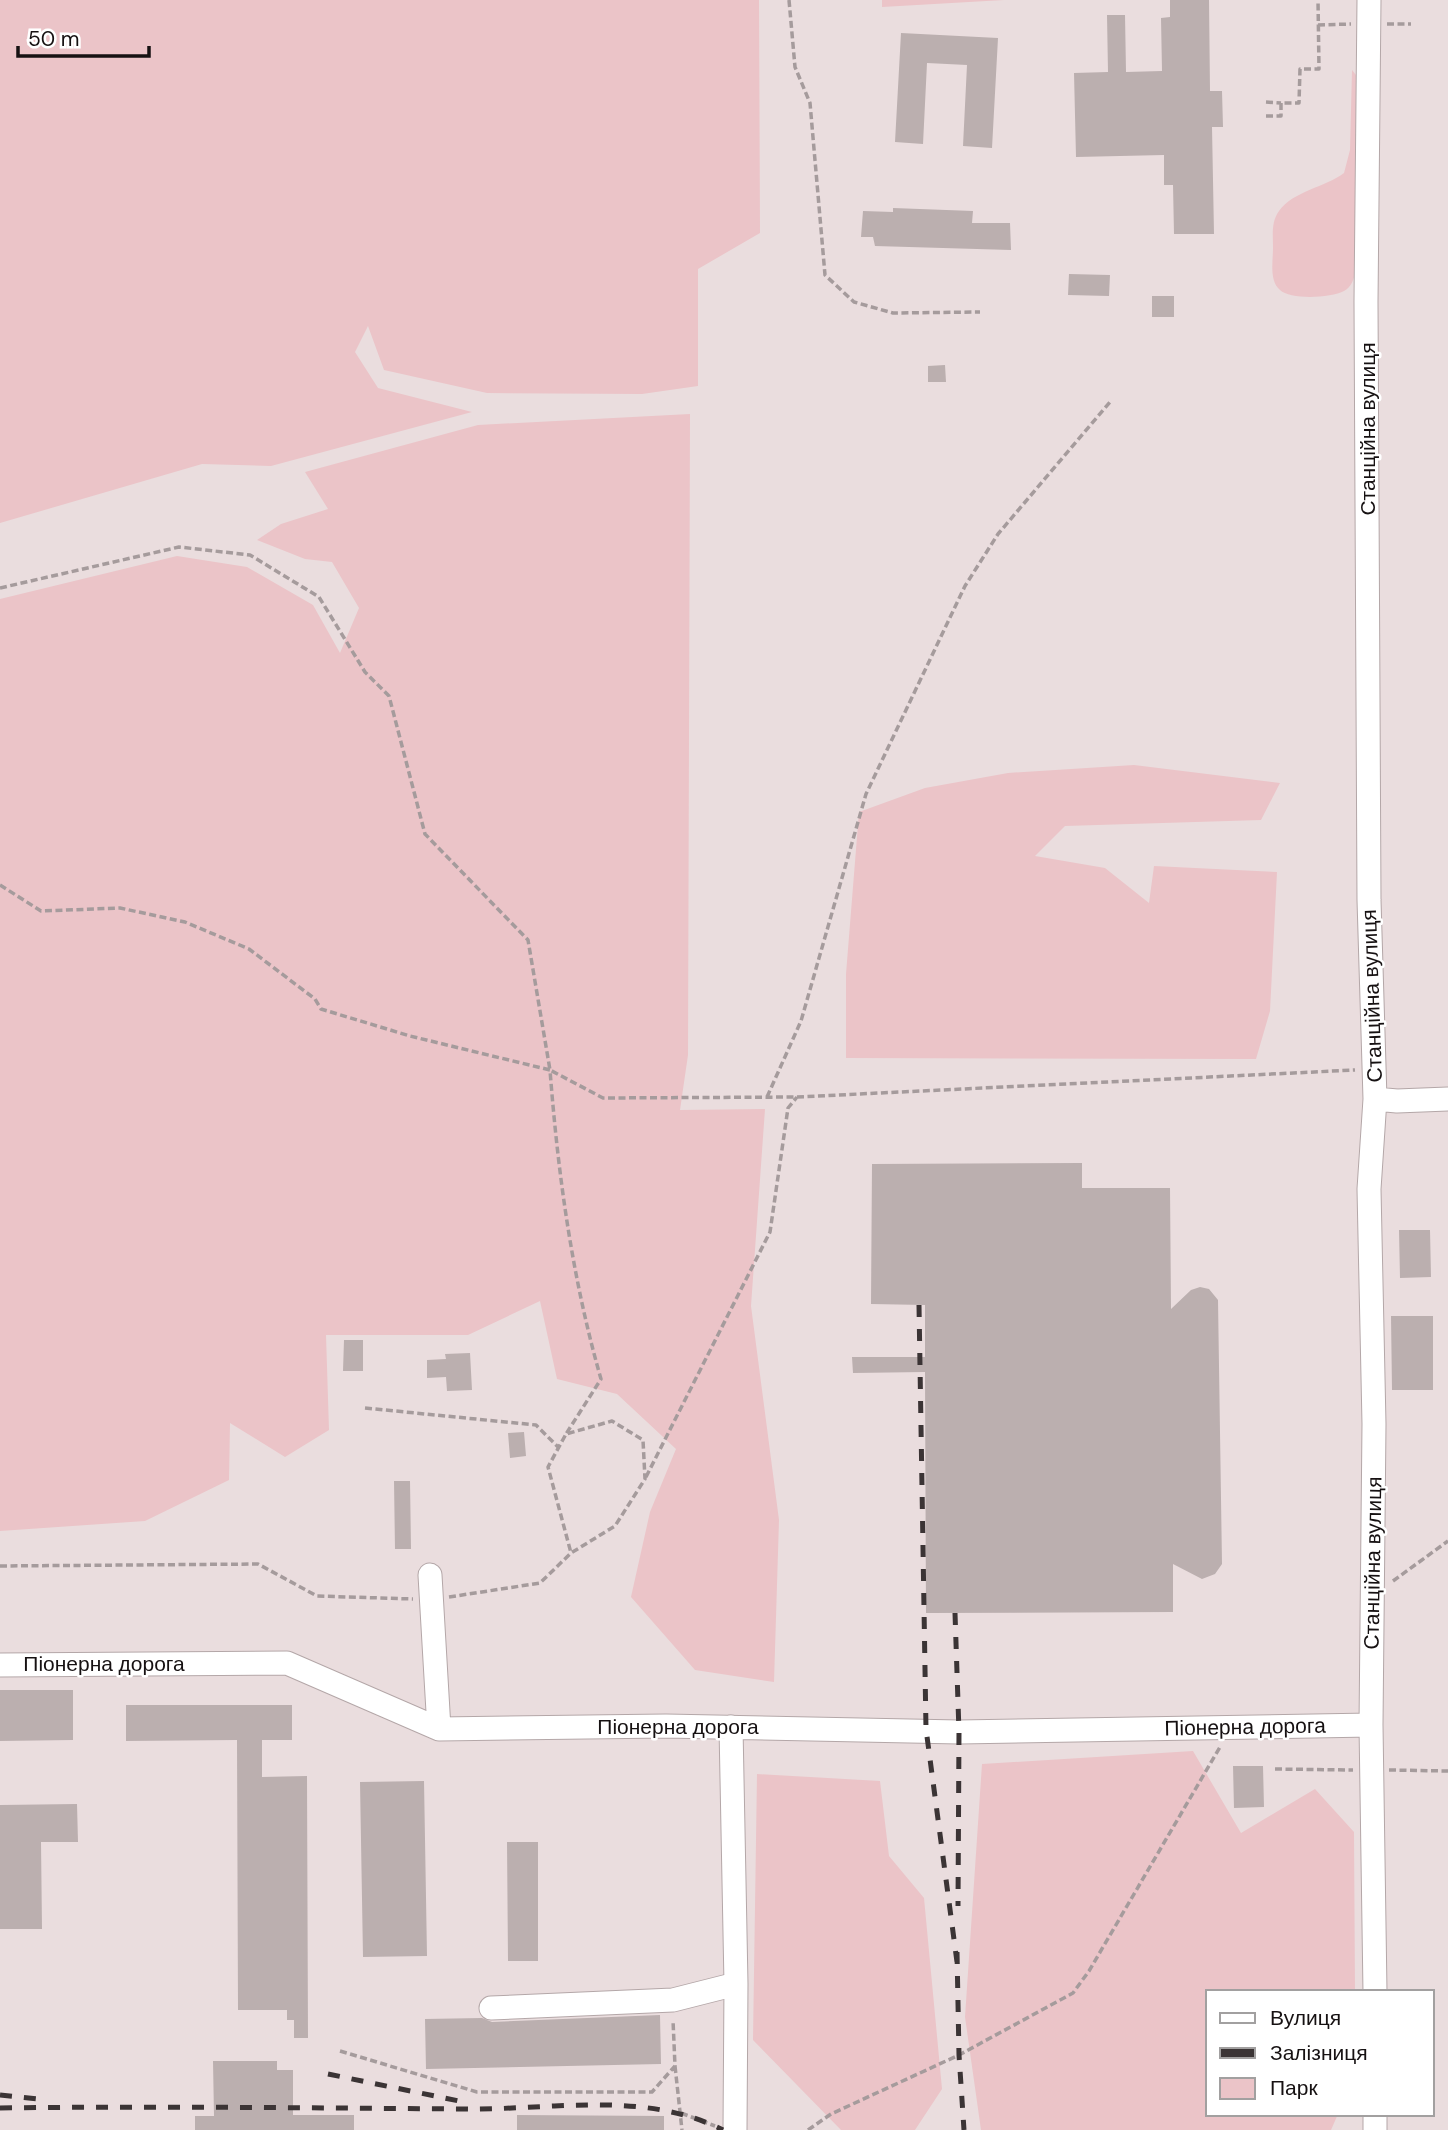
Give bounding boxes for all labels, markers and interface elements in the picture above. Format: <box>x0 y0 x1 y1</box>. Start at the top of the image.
scale bar <box>18 14 149 58</box>
text: 50 m <box>28 25 79 53</box>
street label: Станційна вулиця <box>1354 342 1382 516</box>
street label: Станційна вулиця <box>1355 909 1389 1083</box>
street label: Станційна вулиця <box>1357 1476 1389 1650</box>
street label: Піонерна дорога <box>23 1650 185 1678</box>
street label: Піонерна дорога <box>1164 1712 1326 1742</box>
street label: Піонерна дорога <box>597 1713 759 1741</box>
legend <box>1206 1990 1434 2116</box>
text: Вулиця <box>1270 2004 1341 2032</box>
text: Залізниця <box>1270 2039 1368 2067</box>
text: Парк <box>1270 2074 1318 2102</box>

